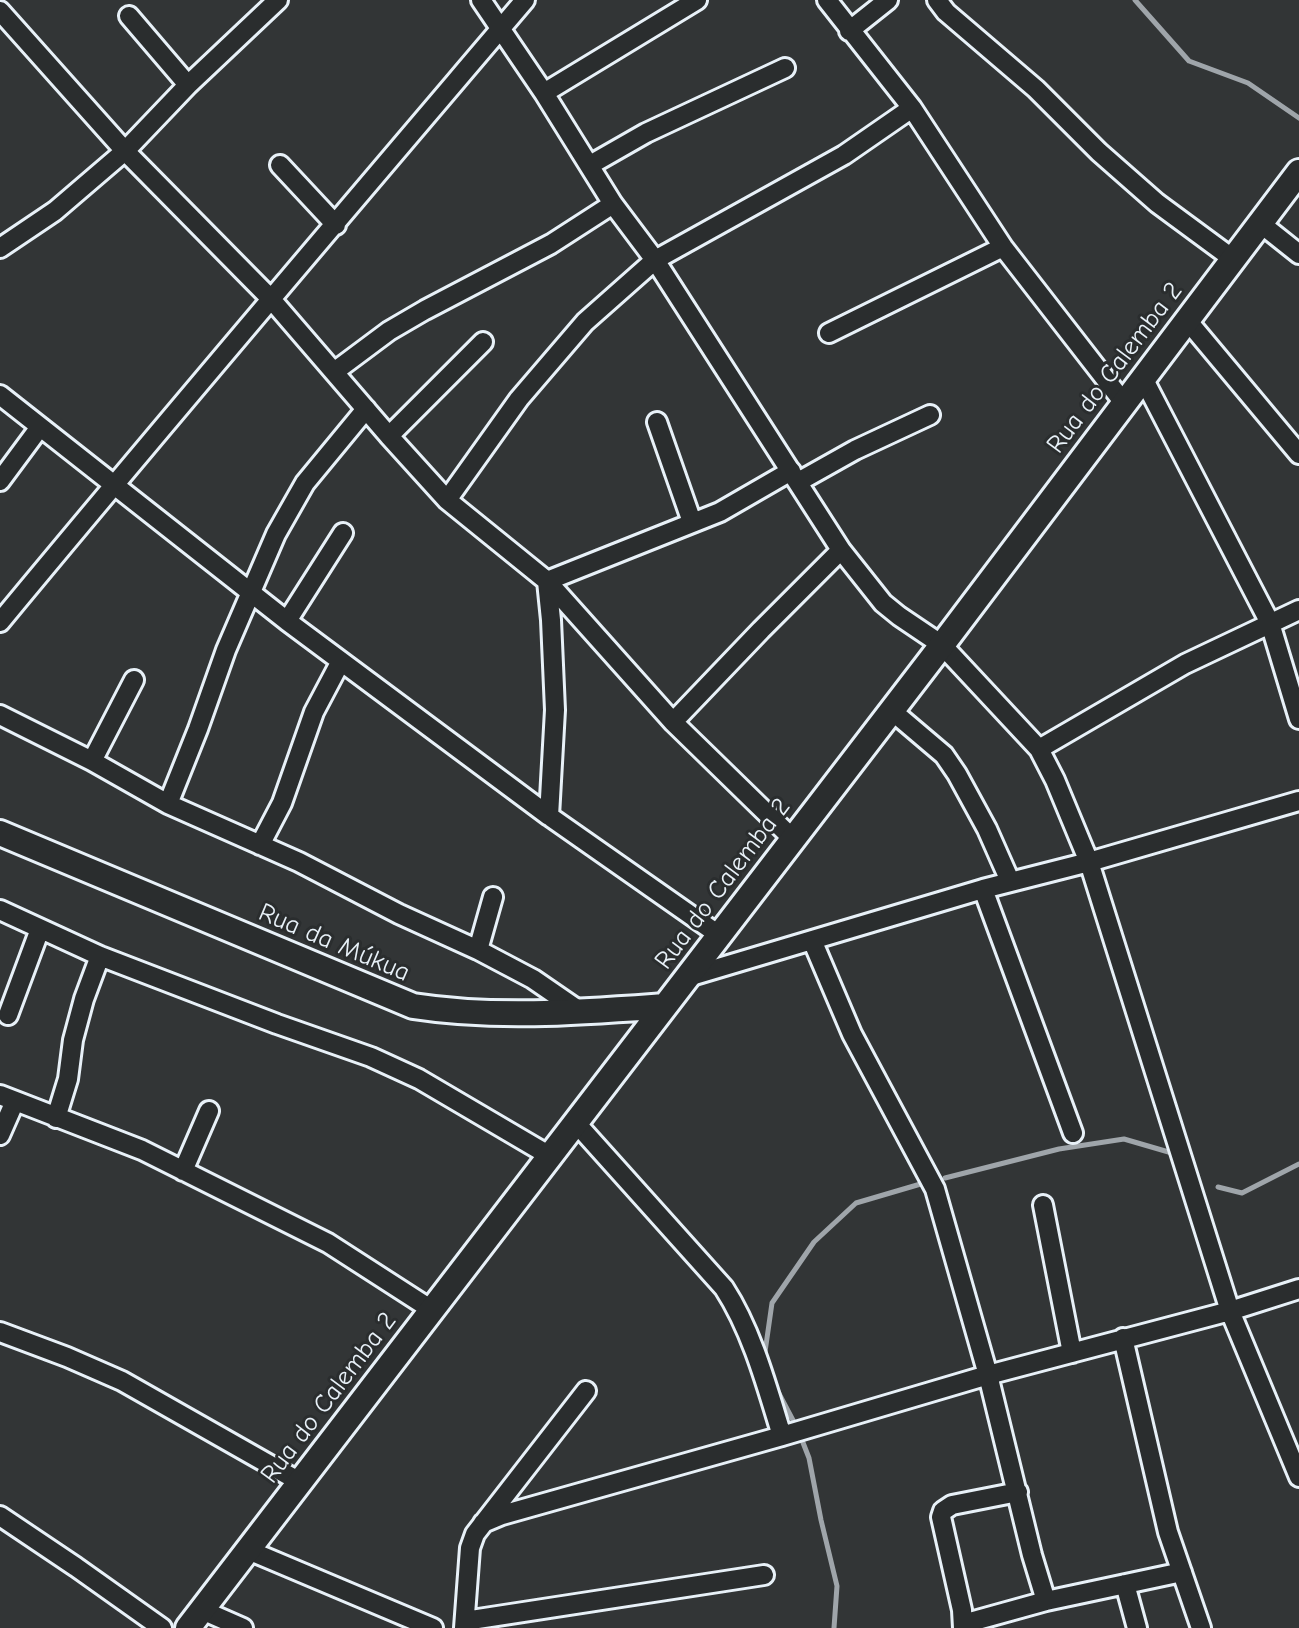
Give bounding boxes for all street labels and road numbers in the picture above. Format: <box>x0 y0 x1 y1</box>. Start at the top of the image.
street label: Rua do Calemba 2 <box>1040 276 1190 460</box>
street label: Rua do Calemba 2 <box>648 792 798 976</box>
street label: Rua da Múkua <box>254 897 414 989</box>
street label: Rua do Calemba 2 <box>254 1306 404 1490</box>

